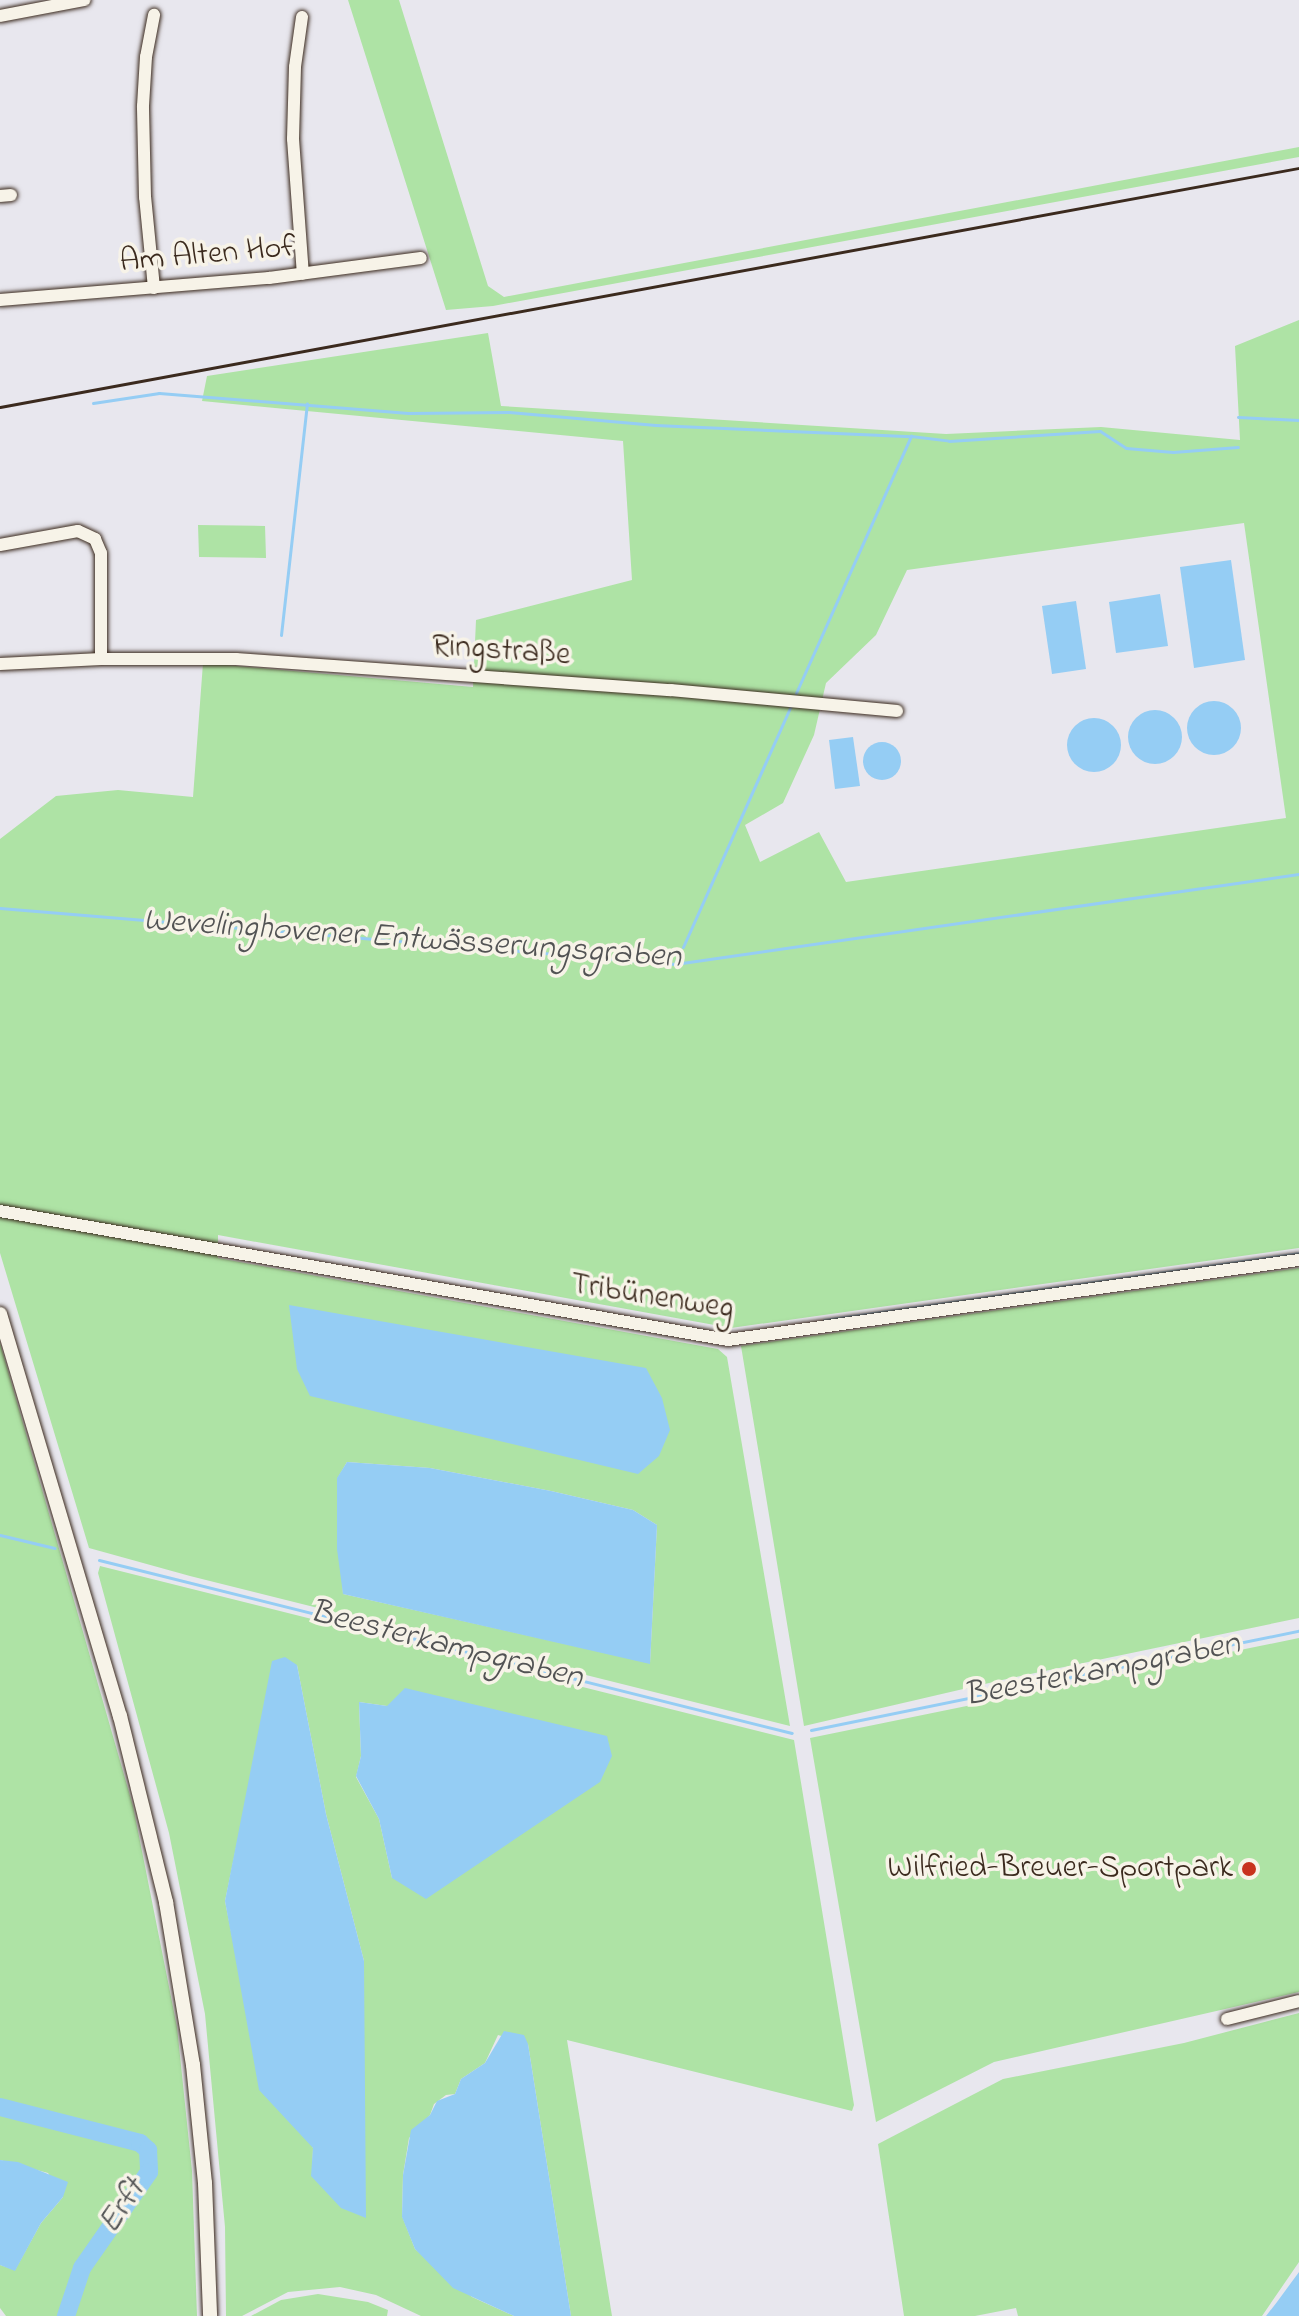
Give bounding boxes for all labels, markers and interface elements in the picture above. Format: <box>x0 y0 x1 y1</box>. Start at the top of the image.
street label: Am Alten Hof <box>118 229 298 283</box>
street label: Ringstraße <box>430 628 572 676</box>
water label: Wevelinghovener Entwässerungsgraben <box>142 901 682 979</box>
street label: Tribünenweg <box>568 1266 736 1330</box>
water label: Beesterkampgraben <box>305 1592 587 1700</box>
water label: Beesterkampgraben <box>961 1624 1243 1718</box>
place label: Wilfried-Breuer-Sportpark <box>887 1850 1233 1888</box>
marker: Wilfried-Breuer-Sportpark <box>1240 1860 1258 1878</box>
water label: Erft <box>90 2172 156 2242</box>

